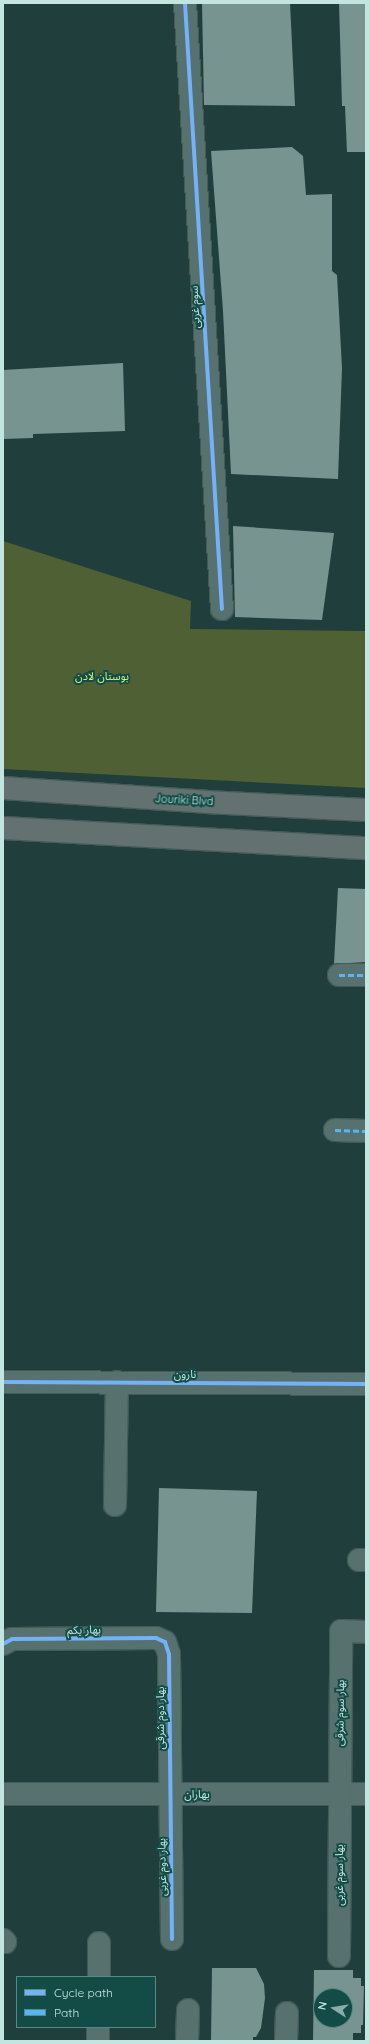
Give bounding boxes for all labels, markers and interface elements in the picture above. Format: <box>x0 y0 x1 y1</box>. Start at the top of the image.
street label: سوم غربی <box>187 285 203 329</box>
park label: بوستان لادن <box>75 669 129 683</box>
street label: Jouriki Blvd <box>154 792 214 808</box>
street label: نارون <box>174 1367 196 1381</box>
street label: بهار یکم <box>67 1623 101 1637</box>
street label: بهار سوم شرقی <box>333 1680 347 1746</box>
street label: بهار دوم شرقی <box>153 1687 167 1749</box>
street label: بهاران <box>184 1787 210 1801</box>
street label: بهار دوم غربی <box>155 1838 169 1896</box>
street label: بهار سوم غربی <box>332 1844 346 1906</box>
legend <box>16 1976 156 2028</box>
text: Cycle path <box>54 1985 113 2000</box>
north arrow <box>313 1988 353 2028</box>
text: N <box>315 2000 330 2011</box>
text: Path <box>54 2005 79 2020</box>

